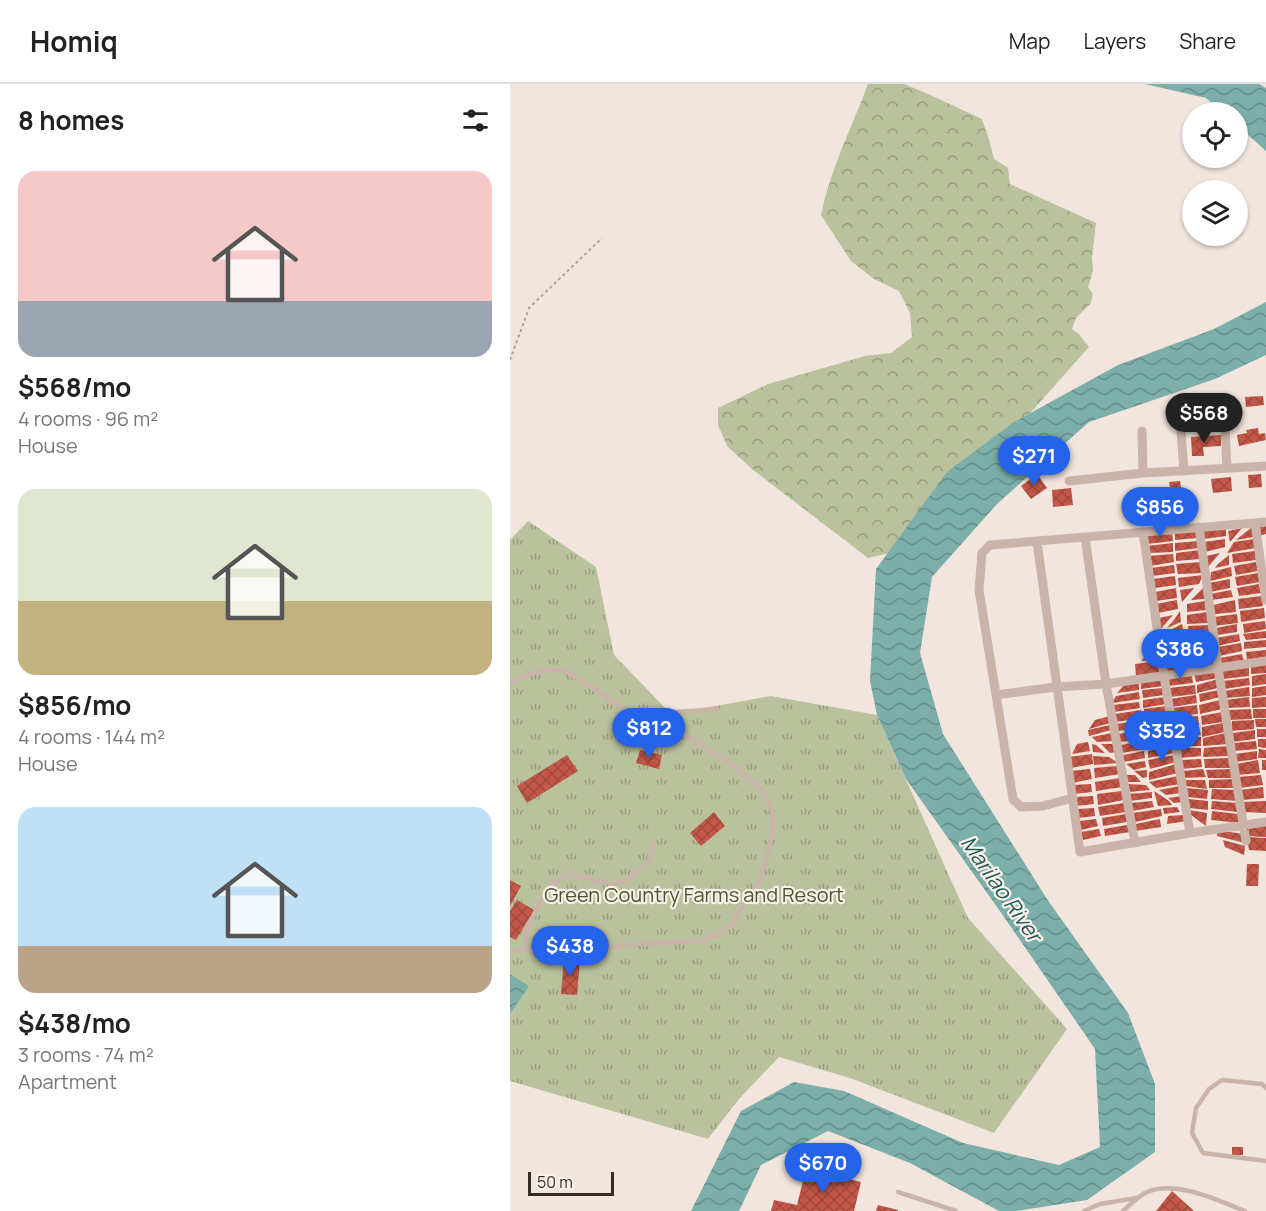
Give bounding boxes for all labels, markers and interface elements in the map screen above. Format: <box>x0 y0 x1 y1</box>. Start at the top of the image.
text: Homiq <box>30 22 118 60</box>
text: Map <box>1009 27 1050 55</box>
text: Layers <box>1083 27 1146 55</box>
text: Share <box>1179 27 1236 55</box>
text: 8 homes <box>18 102 124 138</box>
map controls <box>1182 102 1248 246</box>
button: locate <box>1182 102 1248 168</box>
icon: filters <box>459 104 492 137</box>
button: layers <box>1182 180 1248 246</box>
icon: home <box>201 210 309 318</box>
text: $568/mo <box>18 369 131 405</box>
pin: $568 <box>1168 393 1240 444</box>
text: $568 <box>1180 399 1228 426</box>
text: 4 rooms · 96 m² <box>18 405 158 432</box>
text: House <box>18 432 78 459</box>
pin: $271 <box>998 436 1070 487</box>
text: $271 <box>1012 442 1056 469</box>
pin: $856 <box>1124 487 1196 538</box>
text: $856 <box>1136 493 1184 520</box>
icon: home <box>201 528 309 636</box>
pin: $386 <box>1144 629 1216 680</box>
text: $386 <box>1156 635 1204 662</box>
text: $856/mo <box>18 687 131 723</box>
pin: $812 <box>613 708 685 759</box>
pin: $352 <box>1126 711 1198 762</box>
text: $812 <box>626 714 672 741</box>
text: $352 <box>1138 717 1186 744</box>
text: 4 rooms · 144 m² <box>18 723 165 750</box>
text: House <box>18 750 78 777</box>
water label: Marilao River <box>955 830 1050 949</box>
icon: home <box>201 846 309 954</box>
park label: Green Country Farms and Resort <box>544 881 844 908</box>
pin: $438 <box>534 926 606 977</box>
text: $438 <box>546 932 594 959</box>
text: $438/mo <box>18 1005 131 1041</box>
text: 3 rooms · 74 m² <box>18 1041 154 1068</box>
text: Apartment <box>18 1068 117 1095</box>
pin: $670 <box>787 1143 859 1194</box>
text: $670 <box>799 1149 847 1176</box>
scale bar <box>528 1169 614 1196</box>
text: 50 m <box>537 1171 573 1193</box>

